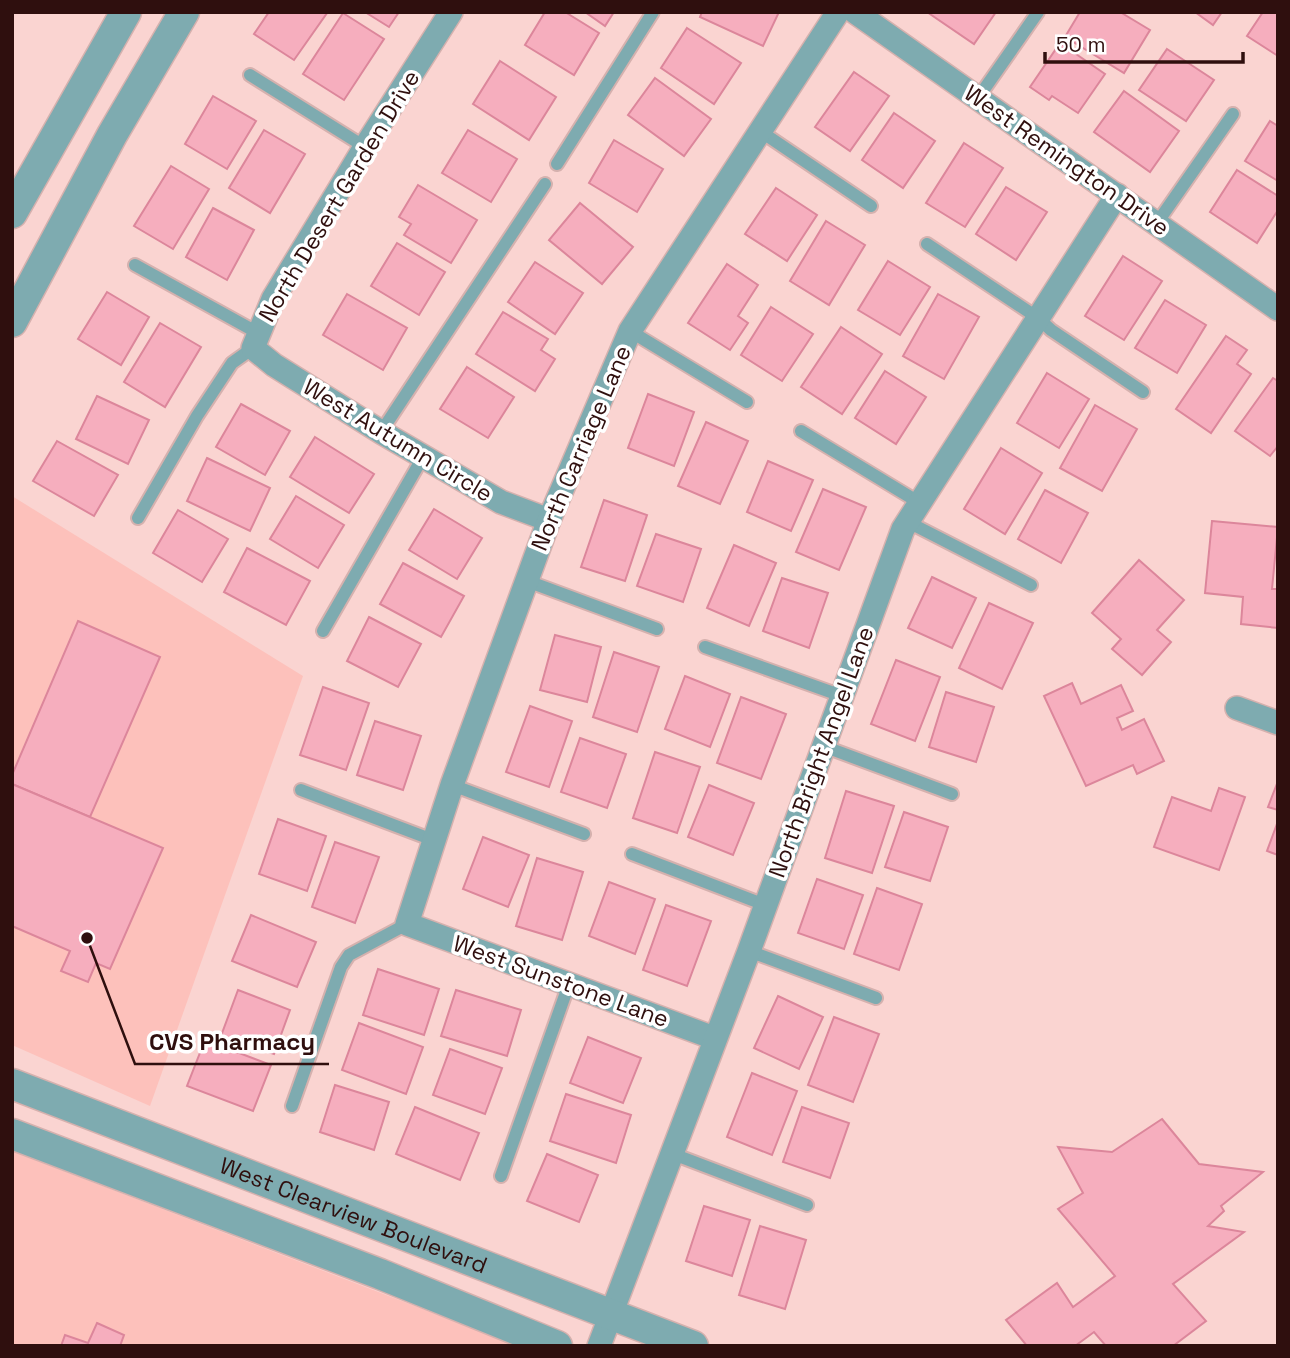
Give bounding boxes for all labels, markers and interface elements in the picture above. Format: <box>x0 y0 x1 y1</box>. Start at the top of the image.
scale bar <box>1045 21 1243 65</box>
text: 50 m <box>1056 31 1106 58</box>
street label: North Desert Garden Drive <box>252 65 426 327</box>
street label: West Remington Drive <box>959 78 1175 242</box>
street label: North Carriage Lane <box>524 341 638 555</box>
street label: West Autumn Circle <box>298 371 498 509</box>
street label: North Bright Angel Lane <box>762 622 880 882</box>
street label: West Sunstone Lane <box>449 928 673 1034</box>
callout: CVS Pharmacy <box>135 1019 329 1064</box>
text: CVS Pharmacy <box>149 1026 315 1057</box>
street label: West Clearview Boulevard <box>216 1150 492 1280</box>

